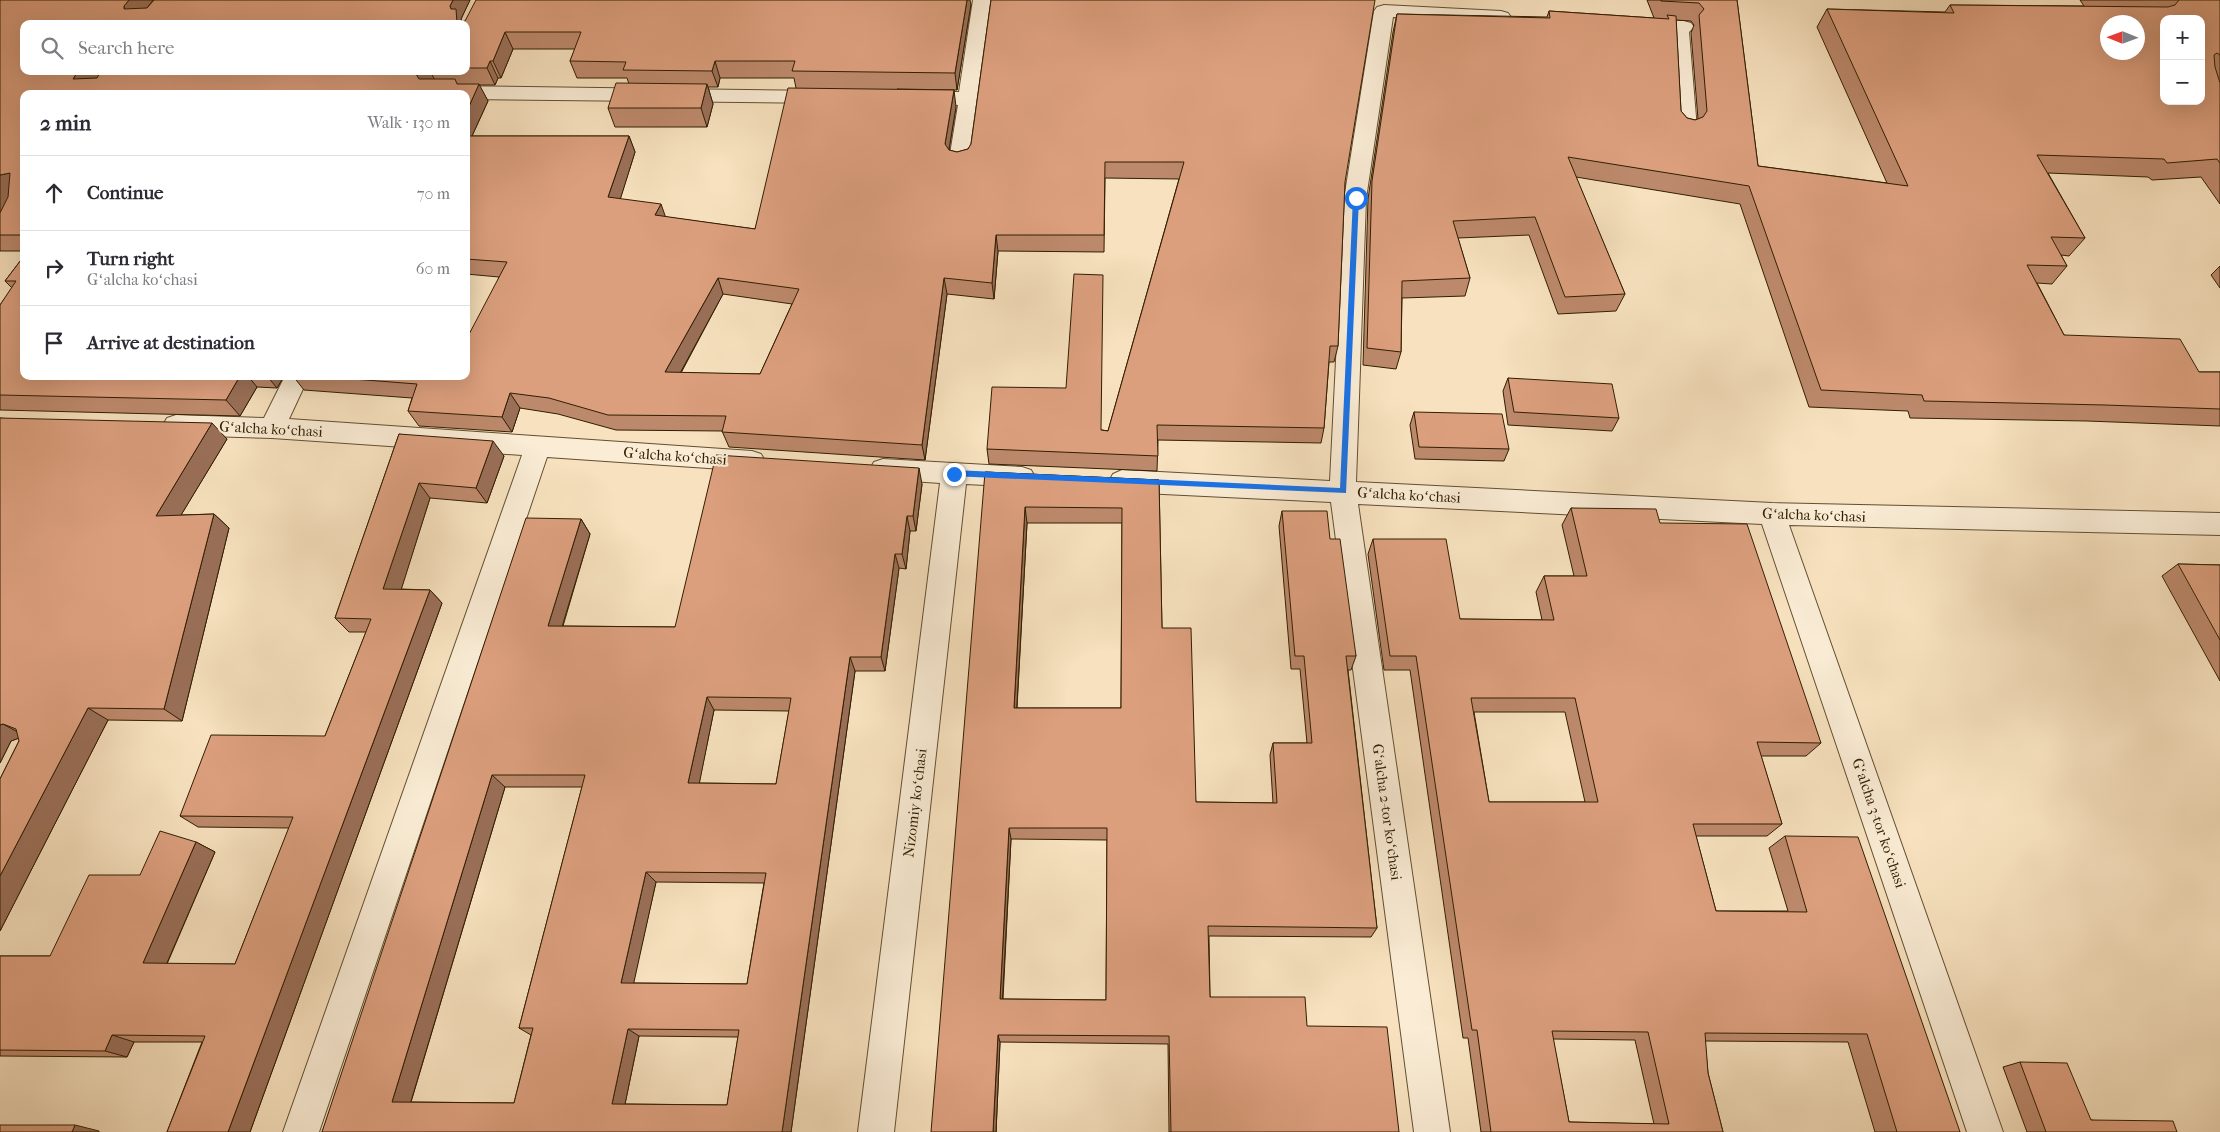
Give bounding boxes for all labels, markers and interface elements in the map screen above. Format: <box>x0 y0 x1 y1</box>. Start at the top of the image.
north arrow <box>2100 15 2145 60</box>
map controls <box>2160 15 2205 105</box>
button: + <box>2160 15 2205 60</box>
search box <box>20 20 470 75</box>
icon: search <box>38 34 66 62</box>
text: Search here <box>78 37 174 59</box>
button: − <box>2160 60 2205 105</box>
text: 2 min <box>40 111 91 135</box>
text: Walk · 130 m <box>367 113 450 132</box>
icon: ahead <box>40 179 68 207</box>
text: Continue <box>87 182 163 204</box>
text: 70 m <box>417 184 450 203</box>
route start <box>1345 187 1368 210</box>
text: Turn right <box>87 248 174 270</box>
icon: right <box>40 254 68 282</box>
text: 60 m <box>416 259 450 278</box>
text: Gʻalcha koʻchasi <box>87 270 198 289</box>
icon: arrive <box>40 329 68 357</box>
text: Arrive at destination <box>87 332 255 354</box>
street label: Gʻalcha koʻchasi <box>219 417 324 441</box>
street label: Gʻalcha koʻchasi <box>623 443 728 469</box>
route end <box>943 463 966 486</box>
street label: Gʻalcha koʻchasi <box>1357 483 1462 507</box>
street label: Gʻalcha koʻchasi <box>1762 504 1867 526</box>
street label: Gʻalcha 2-tor koʻchasi <box>1369 743 1406 882</box>
street label: Nizomiy koʻchasi <box>899 747 931 859</box>
street label: Gʻalcha 3-tor koʻchasi <box>1848 756 1910 891</box>

